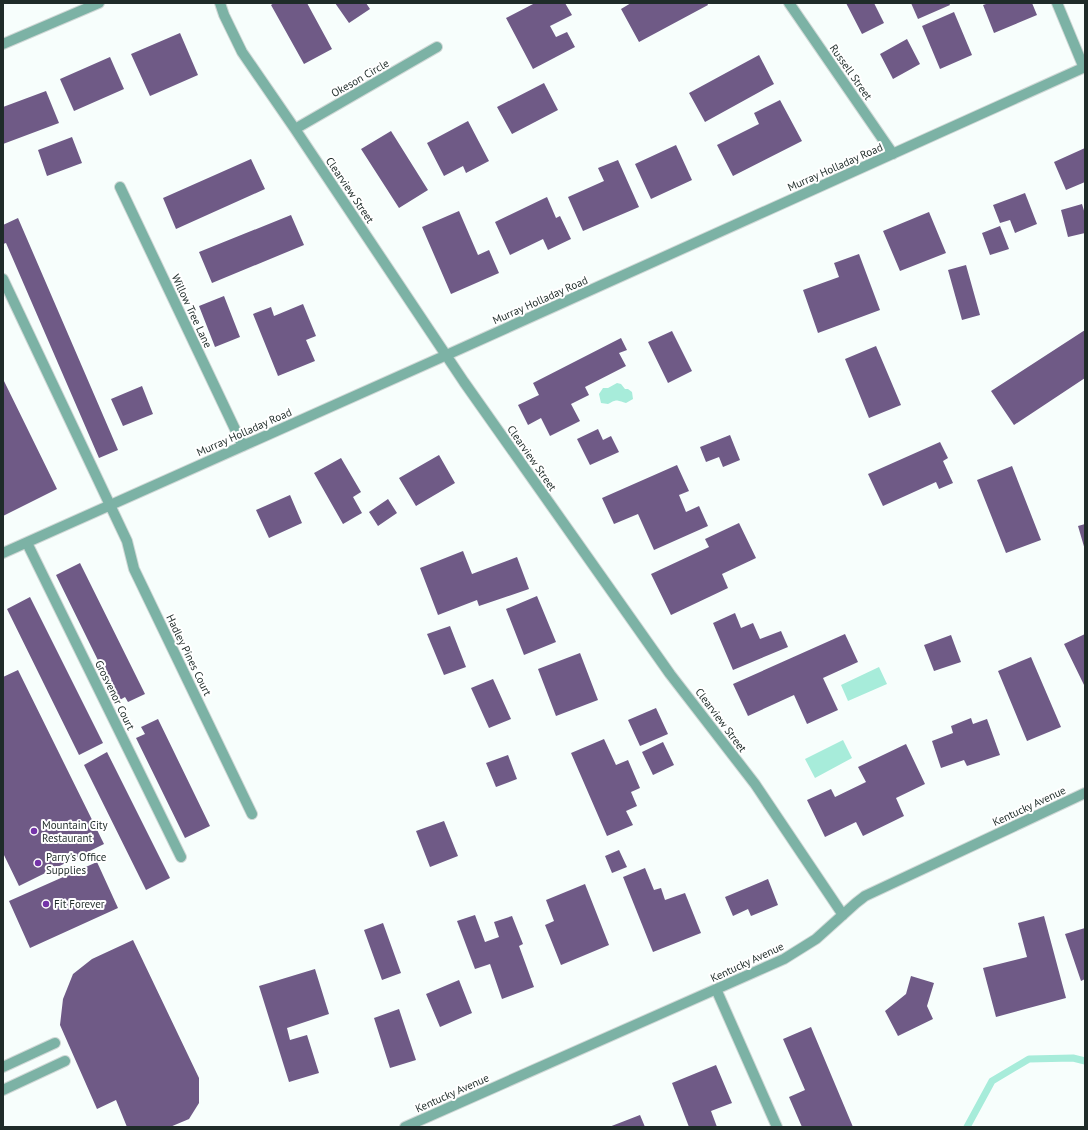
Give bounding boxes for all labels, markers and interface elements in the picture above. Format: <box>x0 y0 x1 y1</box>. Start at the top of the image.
street label: Russell Street <box>827 41 875 103</box>
street label: Okeson Circle <box>329 56 392 100</box>
street label: Murray Holladay Road <box>785 140 885 194</box>
street label: Clearview Street <box>323 154 377 226</box>
street label: Willow Tree Lane <box>169 272 215 351</box>
street label: Murray Holladay Road <box>490 273 590 327</box>
street label: Murray Holladay Road <box>194 405 294 459</box>
street label: Clearview Street <box>504 423 560 494</box>
street label: Hadley Pines Court <box>163 612 215 698</box>
street label: Grosvenor Court <box>92 658 138 732</box>
street label: Clearview Street <box>692 685 750 755</box>
street label: Kentucky Avenue <box>990 783 1068 829</box>
place label: Mountain City Restaurant <box>42 818 109 845</box>
marker: Mountain City Restaurant <box>29 826 39 836</box>
place label: Parry's Office Supplies <box>46 850 107 877</box>
marker: Parry's Office Supplies <box>33 858 43 868</box>
place label: Fit Forever <box>54 897 105 911</box>
marker: Fit Forever <box>41 899 51 909</box>
street label: Kentucky Avenue <box>708 939 786 985</box>
street label: Kentucky Avenue <box>413 1070 491 1116</box>

